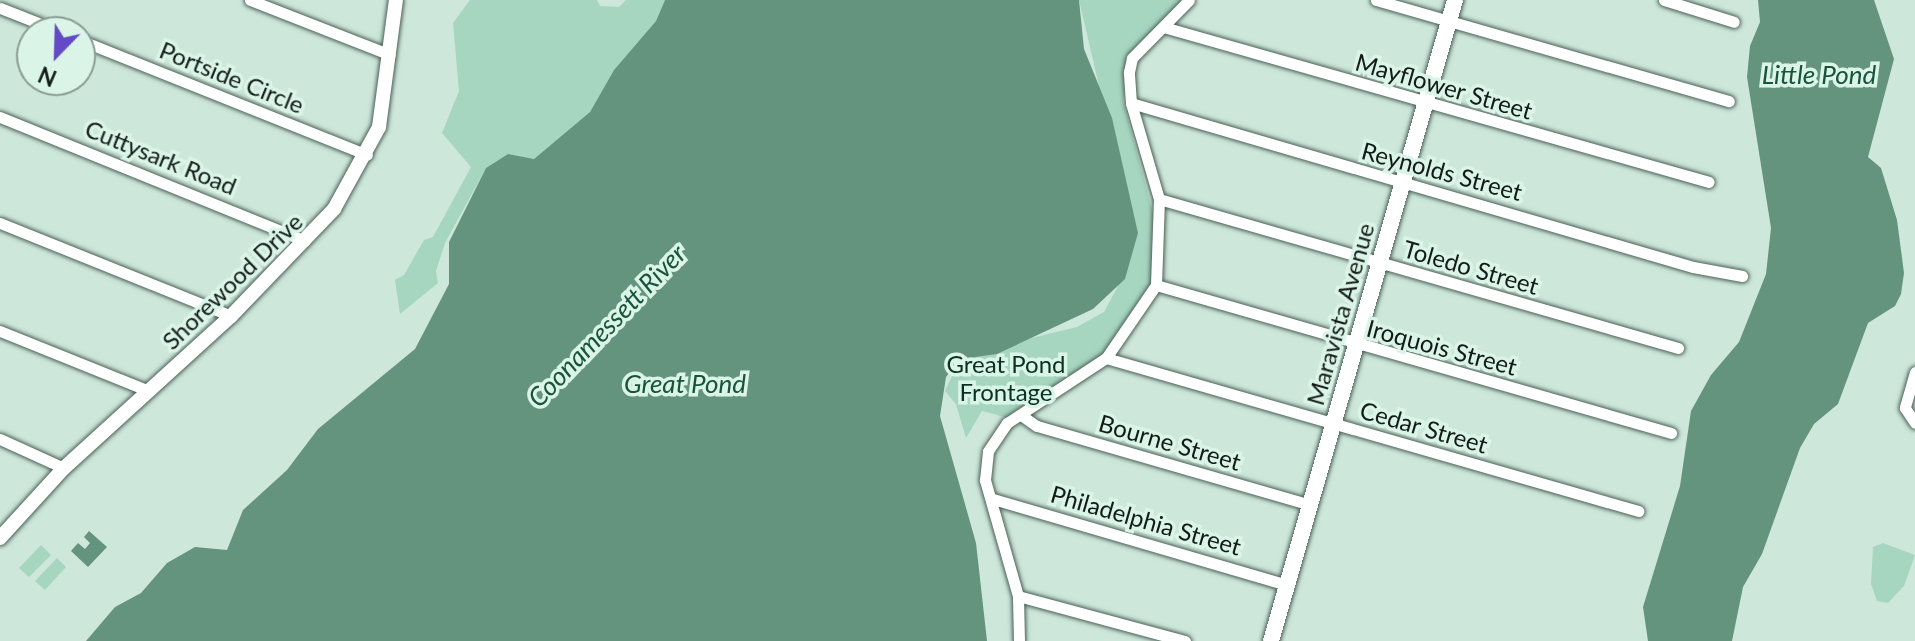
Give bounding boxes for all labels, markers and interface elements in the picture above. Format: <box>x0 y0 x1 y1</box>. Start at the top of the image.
north arrow <box>16 16 96 96</box>
street label: Portside Circle <box>156 35 308 119</box>
street label: Mayflower Street <box>1352 47 1536 125</box>
water label: Little Pond <box>1762 59 1876 91</box>
text: N <box>34 61 60 92</box>
street label: Cuttysark Road <box>81 114 241 200</box>
street label: Reynolds Street <box>1359 136 1525 206</box>
street label: Shorewood Drive <box>156 207 308 355</box>
street label: Maravista Avenue <box>1300 219 1380 409</box>
street label: Toledo Street <box>1400 234 1542 300</box>
water label: Coonamessett River <box>522 238 692 414</box>
street label: Iroquois Street <box>1364 313 1520 381</box>
park label: Great Pond Frontage <box>947 350 1065 406</box>
water label: Great Pond <box>624 368 746 400</box>
street label: Cedar Street <box>1357 395 1491 459</box>
street label: Bourne Street <box>1096 408 1244 476</box>
street label: Philadelphia Street <box>1047 479 1245 561</box>

